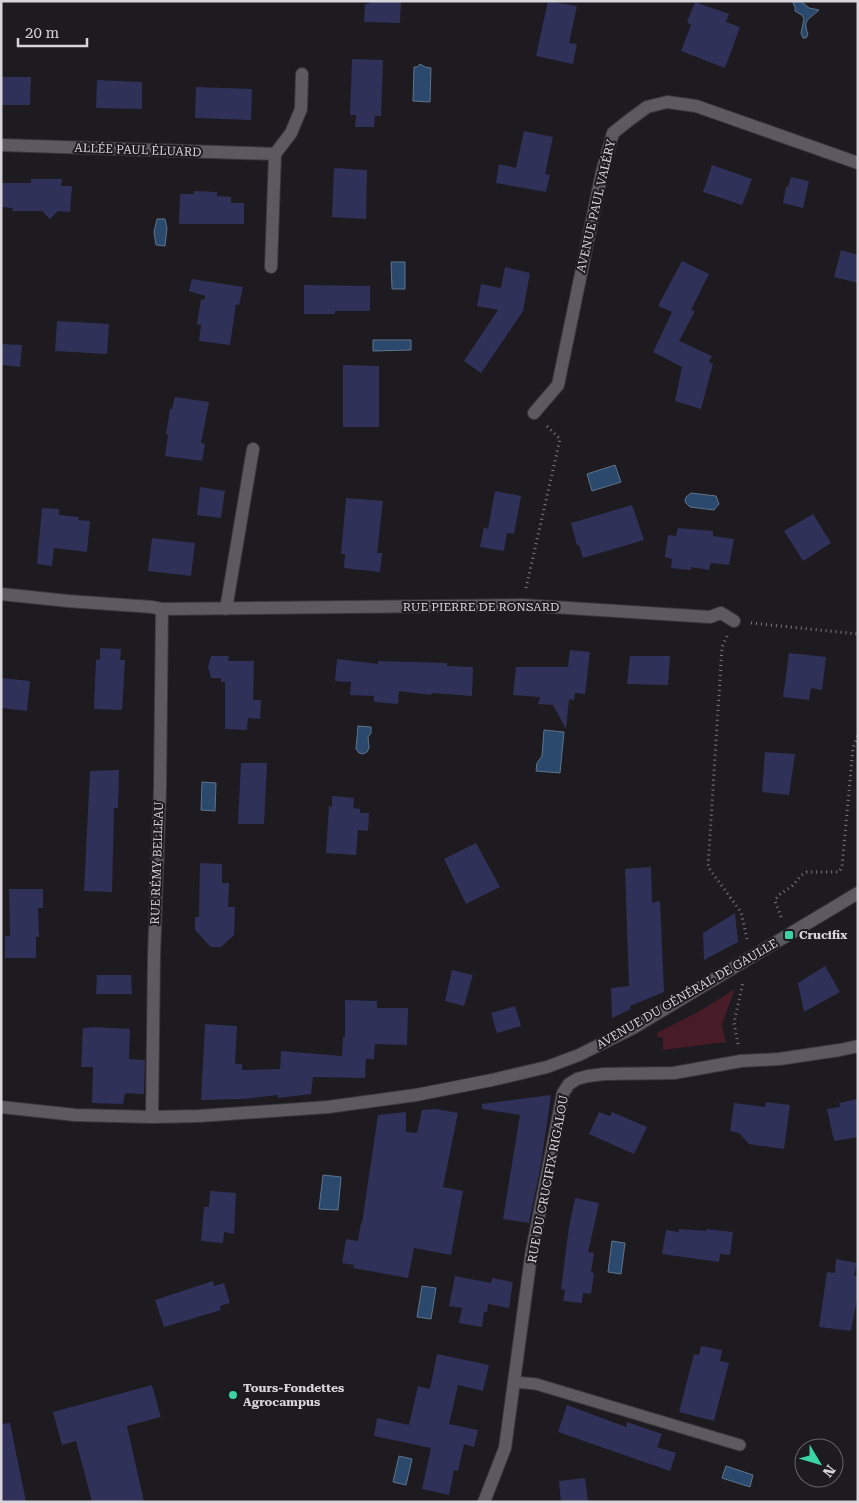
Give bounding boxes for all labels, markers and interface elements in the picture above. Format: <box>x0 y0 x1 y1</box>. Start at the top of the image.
scale bar <box>18 15 86 47</box>
text: 20 m <box>25 24 60 42</box>
street label: AVENUE PAUL VALÉRY <box>574 137 618 274</box>
street label: ALLÉE PAUL ÉLUARD <box>74 141 202 159</box>
street label: RUE PIERRE DE RONSARD <box>403 600 559 614</box>
street label: RUE RÉMY BELLEAU <box>148 801 166 925</box>
place label: Crucifix <box>799 928 847 942</box>
marker: Crucifix <box>783 929 795 941</box>
street label: AVENUE DU GÉNÉRAL DE GAULLE <box>594 936 780 1052</box>
street label: RUE DU CRUCIFIX RIGALOU <box>525 1094 571 1264</box>
place label: Tours-Fondettes Agrocampus <box>243 1381 344 1409</box>
marker: Tours-Fondettes Agrocampus <box>227 1389 239 1401</box>
north arrow <box>794 1438 844 1488</box>
text: N <box>819 1462 839 1480</box>

